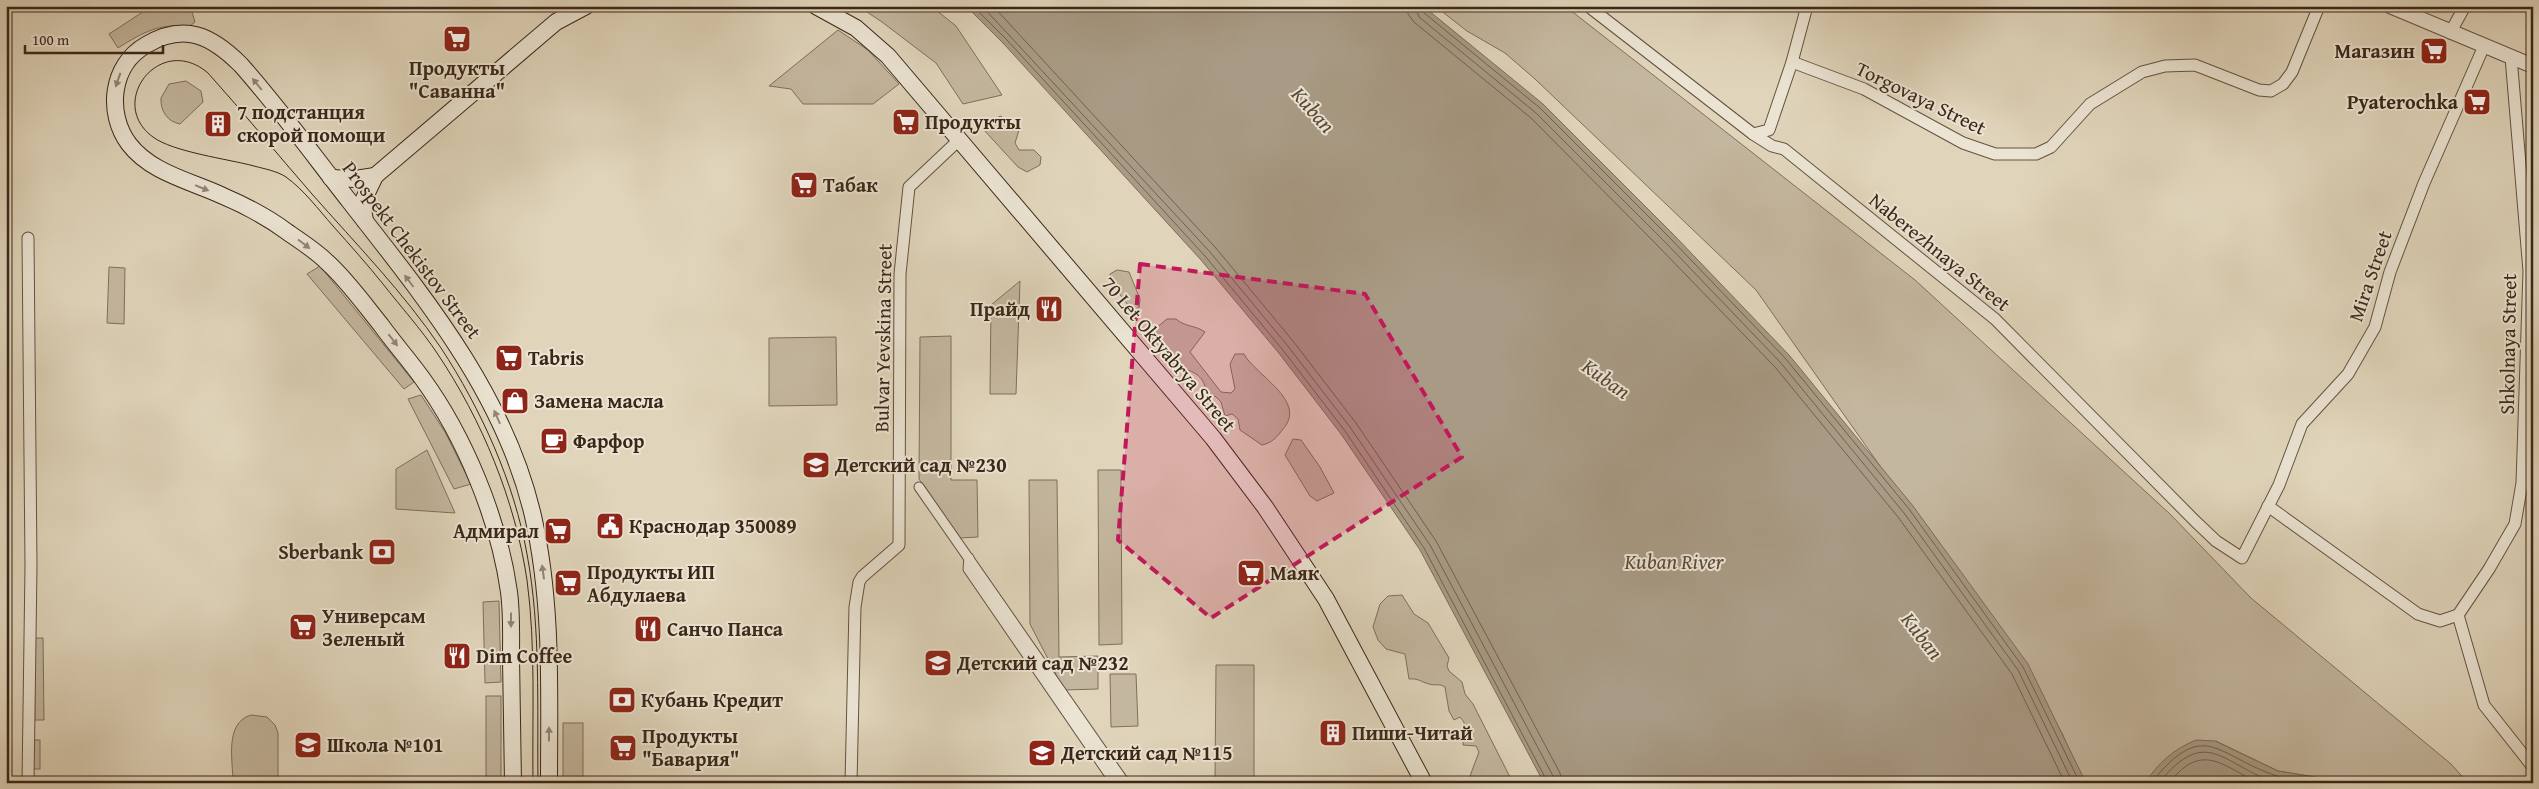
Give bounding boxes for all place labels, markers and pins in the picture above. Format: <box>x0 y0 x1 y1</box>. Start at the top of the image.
supermarket icon: Продукты "Саванна" <box>442 24 472 54</box>
place label: Магазин <box>2334 36 2415 65</box>
supermarket icon: Магазин <box>2419 36 2449 66</box>
place label: Продукты "Саванна" <box>409 53 505 105</box>
place label: Pyaterochka <box>2347 87 2459 116</box>
supermarket icon: Pyaterochka <box>2462 87 2492 117</box>
place label: 7 подстанция скорой помощи <box>237 97 386 149</box>
supermarket icon: Продукты <box>891 107 921 137</box>
place label: Продукты <box>925 107 1021 136</box>
building icon: 7 подстанция скорой помощи <box>203 109 233 139</box>
supermarket icon: Табак <box>789 170 819 200</box>
place label: Табак <box>823 170 878 199</box>
place label: Прайд <box>970 294 1030 323</box>
restaurant icon: Прайд <box>1034 294 1064 324</box>
supermarket icon: Tabris <box>494 343 524 373</box>
place label: Tabris <box>528 343 584 372</box>
shop icon: Замена масла <box>500 386 530 416</box>
place label: Замена масла <box>534 386 665 415</box>
cafe icon: Фарфор <box>539 426 569 456</box>
place label: Фарфор <box>573 426 644 455</box>
school or university icon: Детский сад №230 <box>801 450 831 480</box>
place label: Детский сад №230 <box>834 450 1007 479</box>
public building icon: Краснодар 350089 <box>595 511 625 541</box>
place label: Краснодар 350089 <box>629 511 797 540</box>
place label: Адмирал <box>453 516 539 545</box>
supermarket icon: Адмирал <box>543 516 573 546</box>
place label: Sberbank <box>278 537 364 566</box>
bank icon: Sberbank <box>367 537 397 567</box>
place label: Продукты ИП Абдулаева <box>587 557 715 609</box>
supermarket icon: Маяк <box>1236 558 1266 588</box>
place label: Маяк <box>1270 558 1320 587</box>
supermarket icon: Продукты ИП Абдулаева <box>553 568 583 598</box>
place label: Универсам Зеленый <box>322 601 425 653</box>
supermarket icon: Универсам Зеленый <box>288 612 318 642</box>
restaurant icon: Санчо Панса <box>633 614 663 644</box>
place label: Санчо Панса <box>667 614 784 643</box>
restaurant icon: Dim Coffee <box>442 641 472 671</box>
place label: Dim Coffee <box>476 641 573 670</box>
school or university icon: Детский сад №232 <box>923 648 953 678</box>
place label: Детский сад №232 <box>956 648 1129 677</box>
bank icon: Кубань Кредит <box>607 685 637 715</box>
place label: Кубань Кредит <box>641 685 783 714</box>
building icon: Пиши-Читай <box>1318 718 1348 748</box>
place label: Пиши-Читай <box>1352 718 1473 747</box>
place label: Продукты "Бавария" <box>642 721 739 773</box>
school or university icon: Школа №101 <box>293 730 323 760</box>
place label: Школа №101 <box>327 730 444 759</box>
supermarket icon: Продукты "Бавария" <box>608 733 638 763</box>
school or university icon: Детский сад №115 <box>1027 738 1057 768</box>
place label: Детский сад №115 <box>1060 738 1233 767</box>

